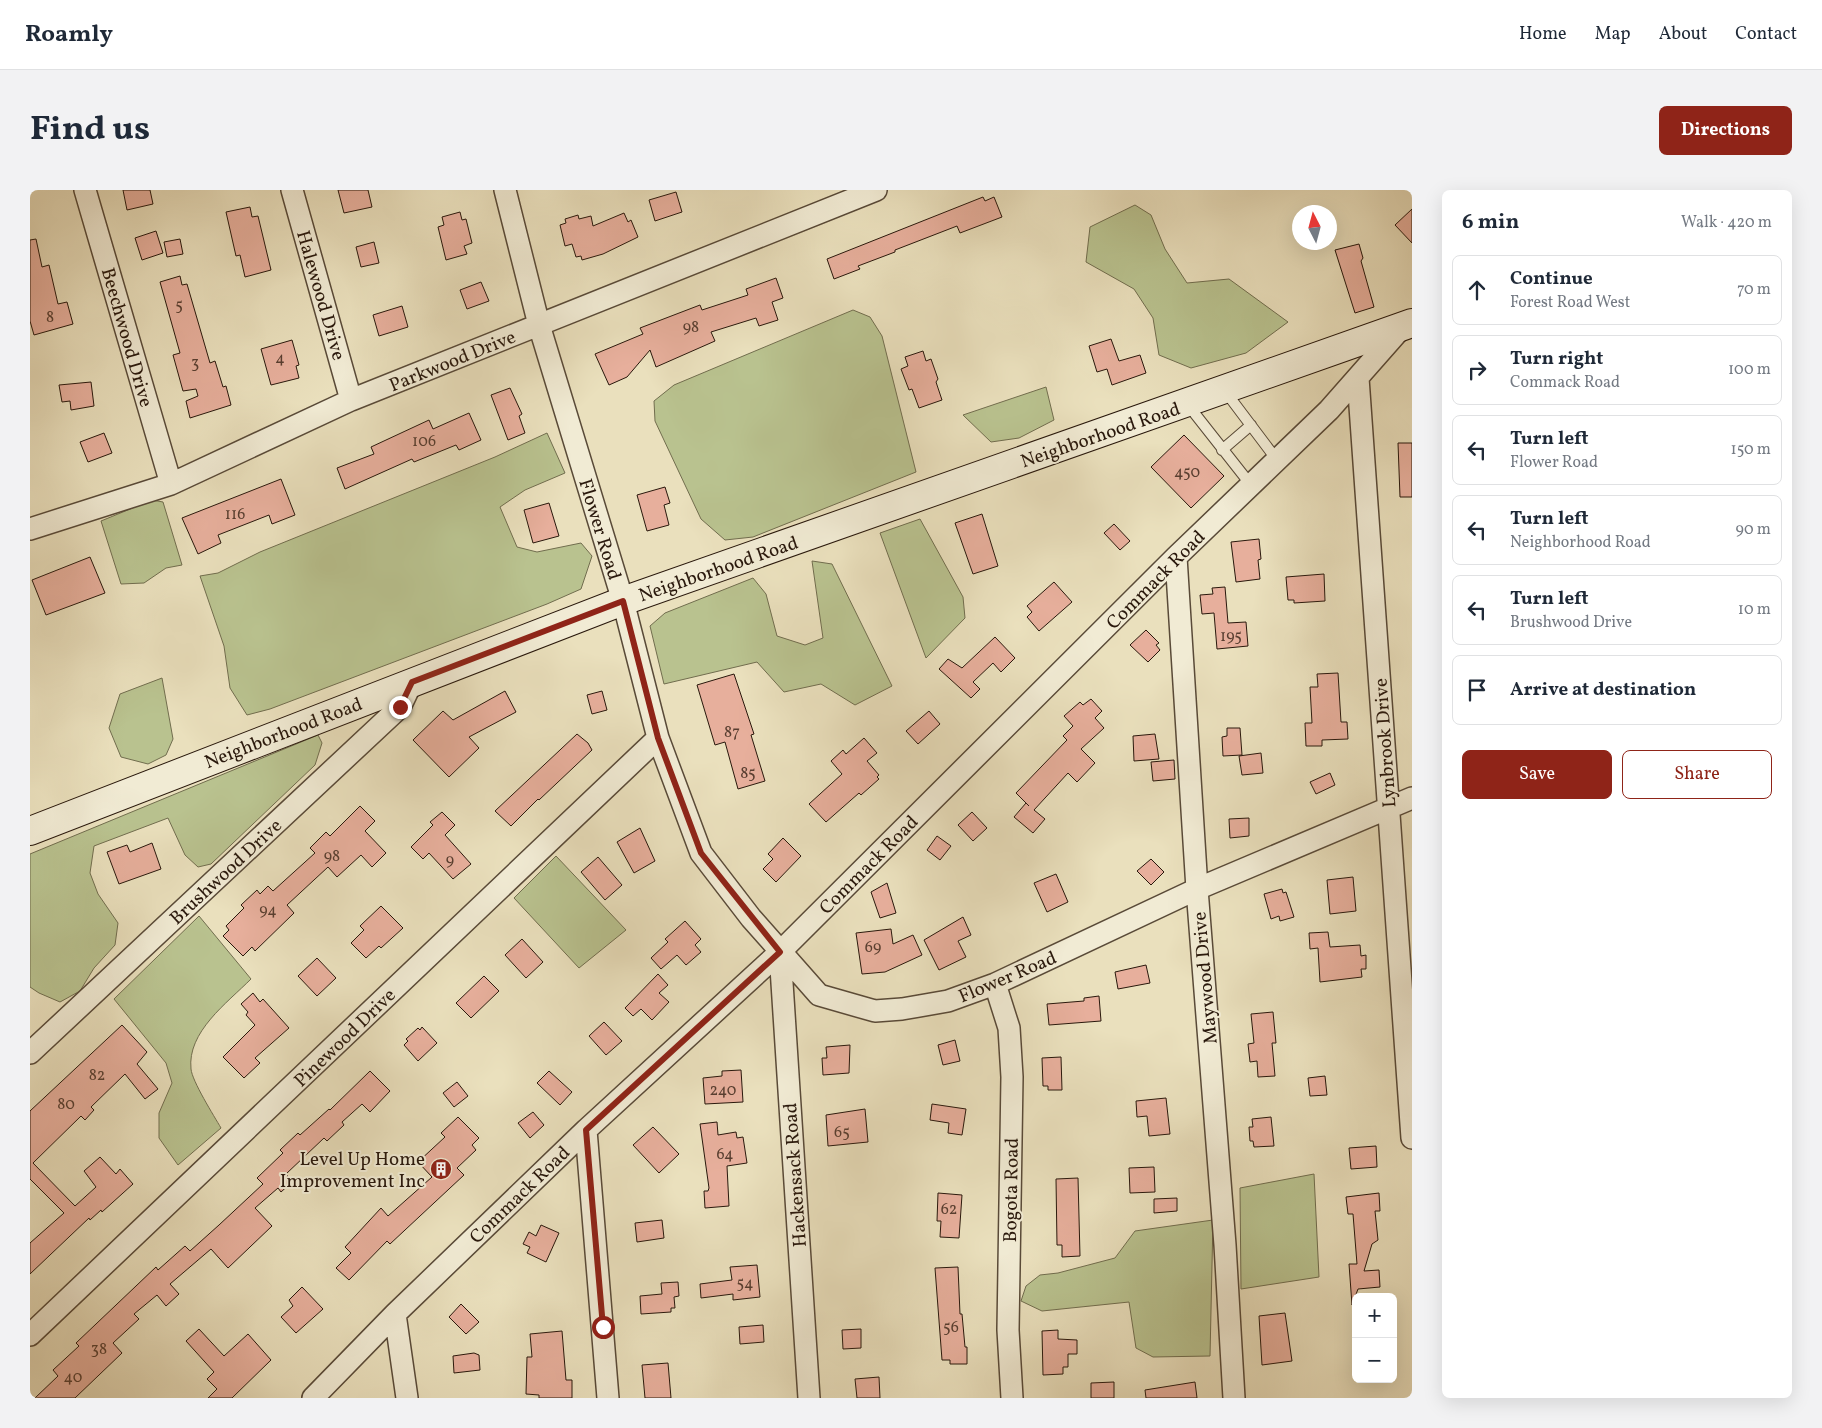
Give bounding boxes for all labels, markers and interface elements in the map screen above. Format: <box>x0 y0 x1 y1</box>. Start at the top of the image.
text: Roamly <box>25 18 113 52</box>
text: Home <box>1519 22 1567 47</box>
text: Map <box>1595 22 1631 47</box>
text: About <box>1659 22 1707 47</box>
text: Contact <box>1735 22 1797 47</box>
text: Find us <box>30 106 150 154</box>
button: Directions <box>1659 106 1792 155</box>
north arrow <box>1292 205 1337 250</box>
text: 6 min <box>1462 208 1519 237</box>
text: Walk · 420 m <box>1681 212 1772 234</box>
street label: Halewood Drive <box>289 228 351 364</box>
street label: Beechwood Drive <box>94 265 158 410</box>
text: Continue <box>1510 266 1593 292</box>
icon: ahead <box>1463 276 1491 304</box>
text: 70 m <box>1737 279 1771 301</box>
text: Forest Road West <box>1510 292 1630 314</box>
house number: 5 <box>175 295 183 317</box>
house number: 8 <box>46 307 54 329</box>
house number: 98 <box>683 317 699 339</box>
street label: Parkwood Drive <box>386 325 520 399</box>
text: Turn right <box>1510 346 1603 372</box>
house number: 4 <box>275 348 285 370</box>
house number: 3 <box>191 353 199 375</box>
icon: right <box>1463 356 1491 384</box>
text: 100 m <box>1728 359 1771 381</box>
text: Commack Road <box>1510 372 1620 394</box>
street label: Neighborhood Road <box>1017 396 1184 475</box>
text: Turn left <box>1510 426 1589 452</box>
house number: 106 <box>412 431 436 453</box>
icon: left <box>1463 436 1491 464</box>
text: 150 m <box>1730 439 1771 461</box>
text: Flower Road <box>1510 452 1598 474</box>
house number: 450 <box>1174 462 1200 484</box>
street label: Flower Road <box>571 476 627 583</box>
house number: 116 <box>225 504 245 526</box>
text: Turn left <box>1510 506 1589 532</box>
icon: left <box>1463 516 1491 544</box>
text: 90 m <box>1735 519 1771 541</box>
street label: Commack Road <box>1101 525 1212 636</box>
street label: Neighborhood Road <box>635 530 802 609</box>
text: Neighborhood Road <box>1510 532 1651 554</box>
text: Turn left <box>1510 586 1589 612</box>
icon: left <box>1463 596 1491 624</box>
text: 10 m <box>1738 599 1771 621</box>
text: Brushwood Drive <box>1510 612 1632 634</box>
house number: 195 <box>1220 626 1242 648</box>
icon: arrive <box>1463 676 1491 704</box>
street label: Lynbrook Drive <box>1368 677 1403 809</box>
text: Arrive at destination <box>1510 677 1696 703</box>
street label: Neighborhood Road <box>201 692 366 776</box>
route end <box>389 696 412 719</box>
house number: 87 <box>724 722 740 744</box>
button: Save <box>1462 750 1612 799</box>
button: Share <box>1622 750 1772 799</box>
house number: 85 <box>740 763 756 785</box>
street label: Commack Road <box>814 810 925 921</box>
street label: Brushwood Drive <box>165 814 288 931</box>
house number: 98 <box>324 846 340 868</box>
house number: 9 <box>446 850 454 872</box>
house number: 94 <box>259 900 277 922</box>
street label: Maywood Drive <box>1187 911 1225 1045</box>
house number: 69 <box>865 937 881 959</box>
street label: Flower Road <box>955 945 1061 1010</box>
street label: Pinewood Drive <box>289 983 402 1094</box>
house number: 82 <box>89 1065 105 1087</box>
house number: 240 <box>710 1080 736 1102</box>
house number: 80 <box>57 1094 75 1116</box>
street label: Hackensack Road <box>778 1102 814 1248</box>
house number: 65 <box>834 1122 850 1144</box>
street label: Bogota Road <box>998 1138 1026 1243</box>
street label: Commack Road <box>464 1141 576 1250</box>
house number: 64 <box>716 1144 734 1166</box>
place label: Level Up Home Improvement Inc <box>280 1147 425 1195</box>
building icon: Level Up Home Improvement Inc <box>429 1157 453 1181</box>
house number: 62 <box>941 1199 957 1221</box>
house number: 54 <box>736 1273 754 1295</box>
map controls <box>1352 1293 1397 1383</box>
button: + <box>1352 1293 1397 1338</box>
route start <box>592 1316 615 1339</box>
house number: 56 <box>943 1317 959 1339</box>
button: − <box>1352 1338 1397 1383</box>
house number: 38 <box>91 1339 107 1361</box>
house number: 40 <box>64 1367 82 1389</box>

